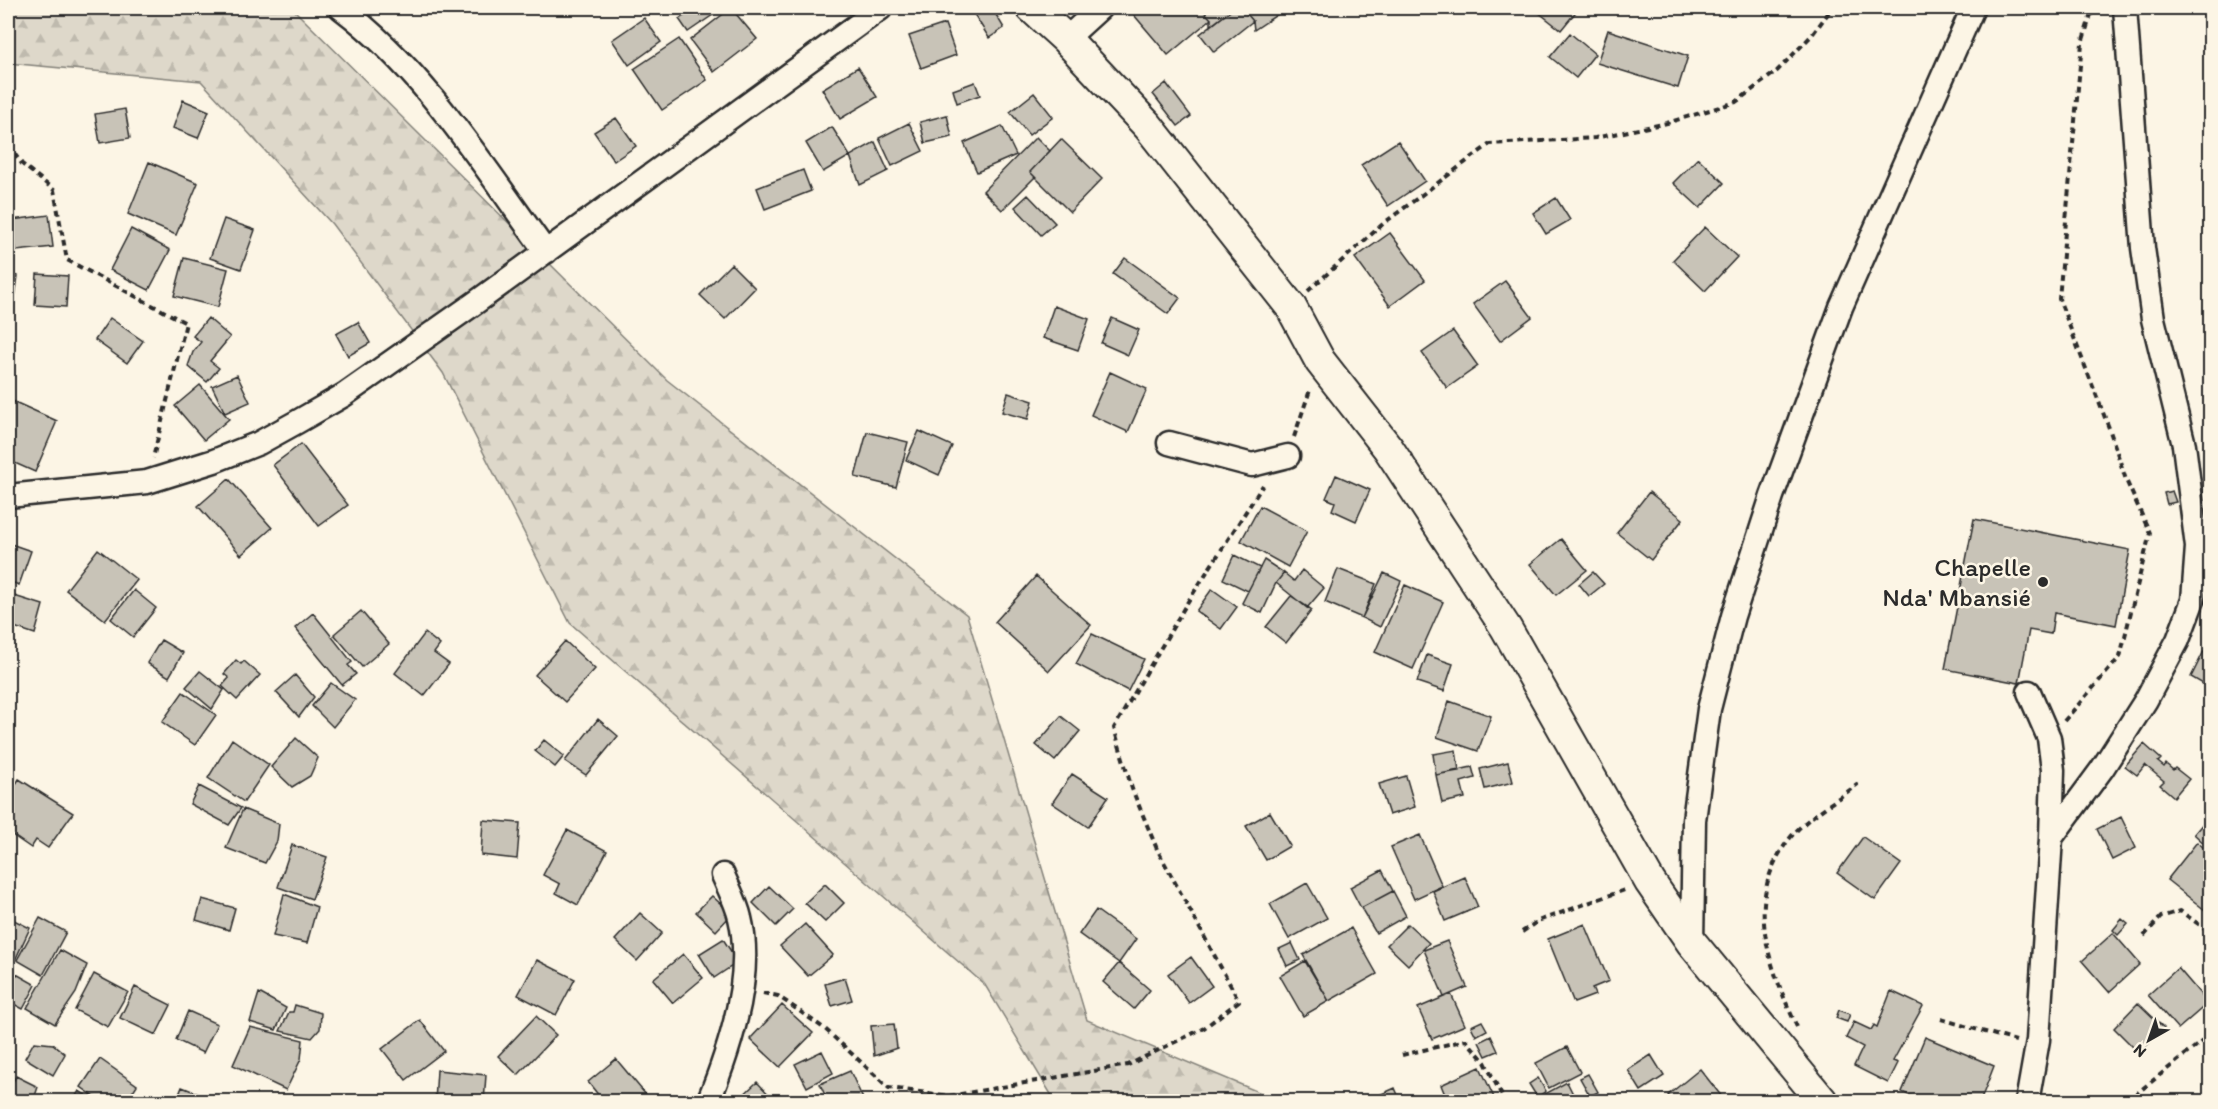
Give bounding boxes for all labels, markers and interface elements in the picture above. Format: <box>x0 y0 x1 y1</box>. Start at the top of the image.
place label: Chapelle Nda' Mbansié <box>1882 551 2031 613</box>
marker: Chapelle Nda' Mbansié <box>2036 575 2050 589</box>
north arrow <box>2119 1010 2179 1070</box>
text: N <box>2129 1040 2150 1062</box>

